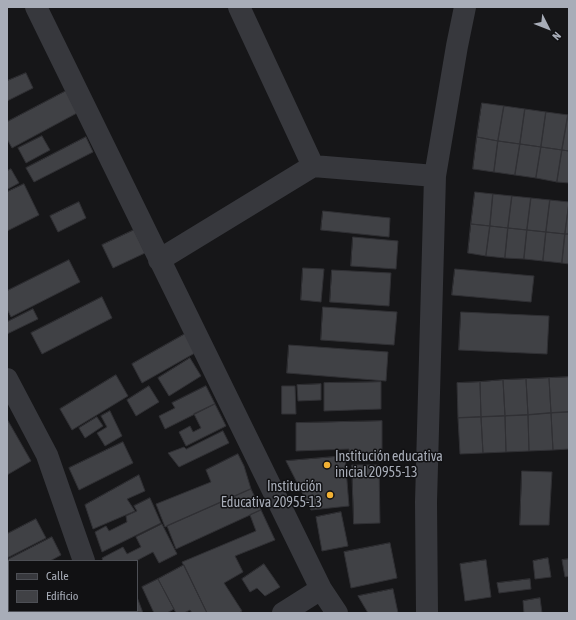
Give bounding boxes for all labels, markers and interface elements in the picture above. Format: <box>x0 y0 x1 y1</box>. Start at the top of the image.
north arrow <box>528 8 568 48</box>
text: N <box>550 30 564 42</box>
place label: Institución educativa inicial 20955-13 <box>335 449 443 482</box>
marker: Institución educativa inicial 20955-13 <box>322 460 332 470</box>
place label: Institución Educativa 20955-13 <box>221 479 322 512</box>
marker: Institución Educativa 20955-13 <box>325 490 335 500</box>
legend <box>8 560 138 612</box>
text: Calle <box>46 569 69 583</box>
text: Edificio <box>46 589 78 603</box>

